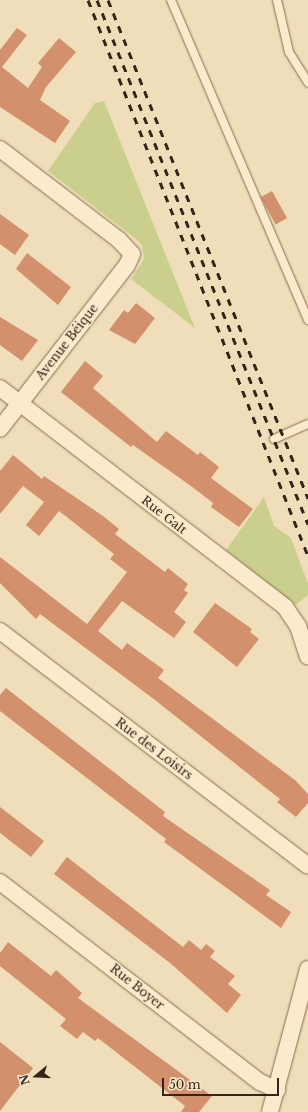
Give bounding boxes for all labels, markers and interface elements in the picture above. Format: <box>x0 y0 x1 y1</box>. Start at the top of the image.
street label: Avenue Béique <box>33 301 101 383</box>
street label: Rue Galt <box>139 493 189 537</box>
street label: Rue des Loisirs <box>113 715 195 783</box>
street label: Rue Boyer <box>107 961 167 1013</box>
north arrow <box>16 1056 56 1096</box>
scale bar <box>164 1070 281 1096</box>
text: N <box>16 1073 33 1087</box>
text: 50 m <box>169 1077 201 1092</box>

